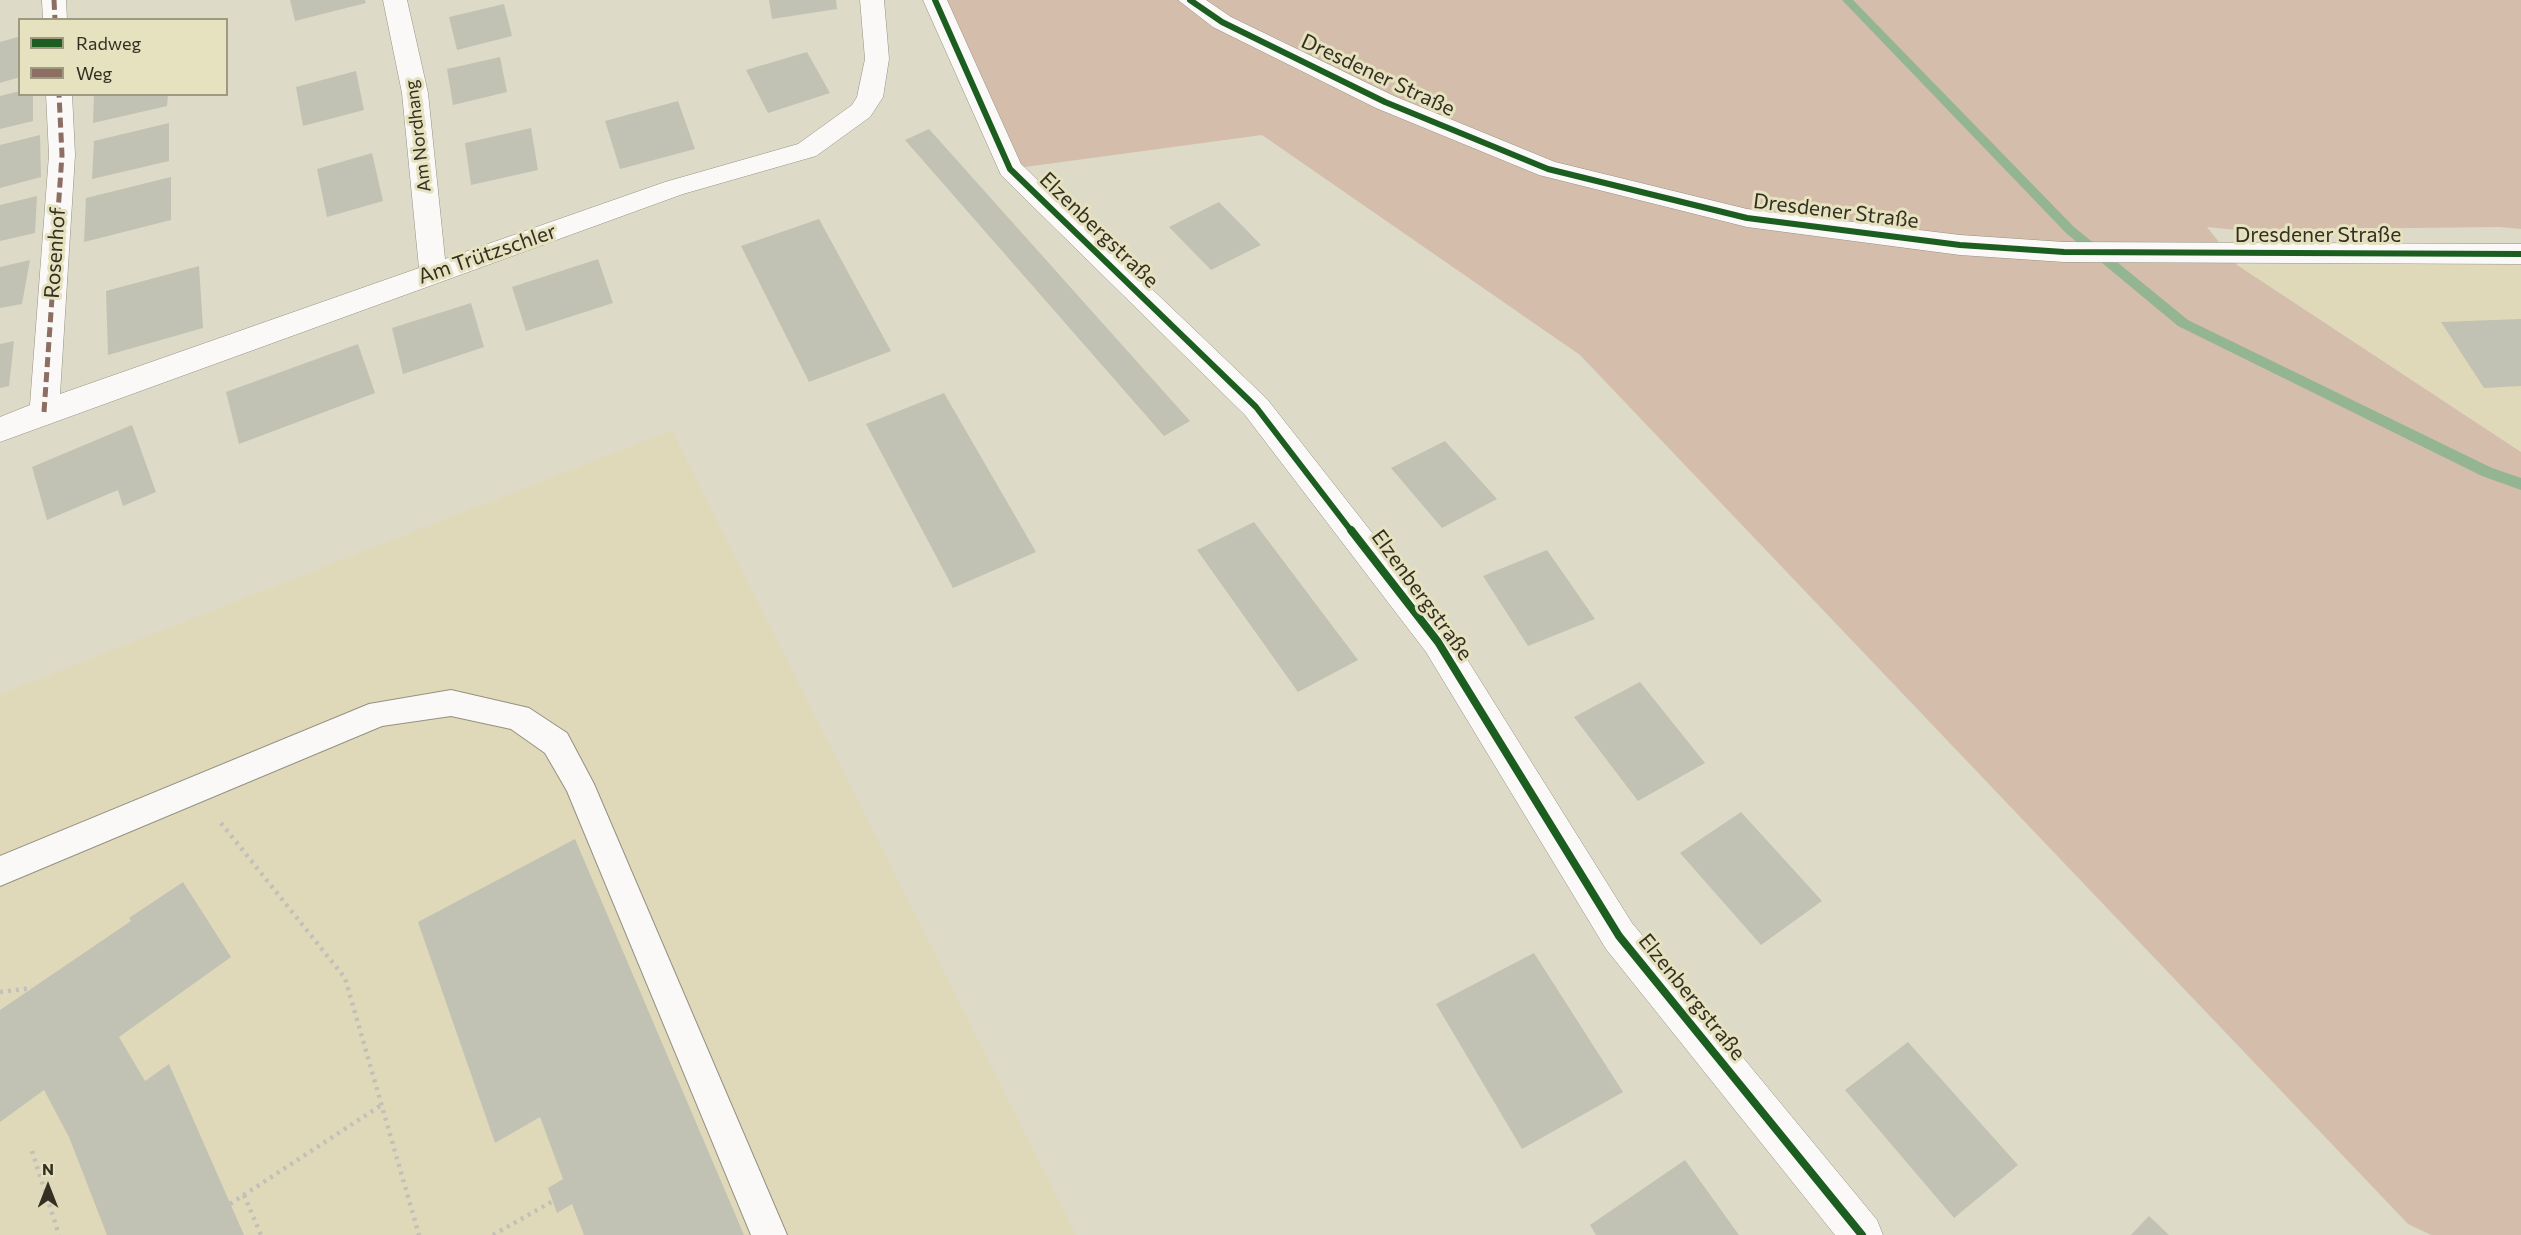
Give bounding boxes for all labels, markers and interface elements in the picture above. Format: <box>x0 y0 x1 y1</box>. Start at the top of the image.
legend <box>18 18 228 96</box>
street label: Dresdener Straße <box>1297 28 1459 122</box>
text: Radweg <box>76 32 141 54</box>
text: Weg <box>76 62 112 84</box>
street label: Am Nordhang <box>400 79 436 193</box>
street label: Elzenbergstraße <box>1034 167 1164 293</box>
street label: Dresdener Straße <box>1752 188 1920 234</box>
street label: Rosenhof <box>39 207 71 299</box>
street label: Am Trützschler <box>415 219 559 289</box>
street label: Dresdener Straße <box>2235 222 2401 248</box>
street label: Elzenbergstraße <box>1366 525 1478 665</box>
street label: Elzenbergstraße <box>1633 929 1751 1065</box>
north arrow <box>18 1157 78 1217</box>
text: N <box>42 1159 54 1178</box>

